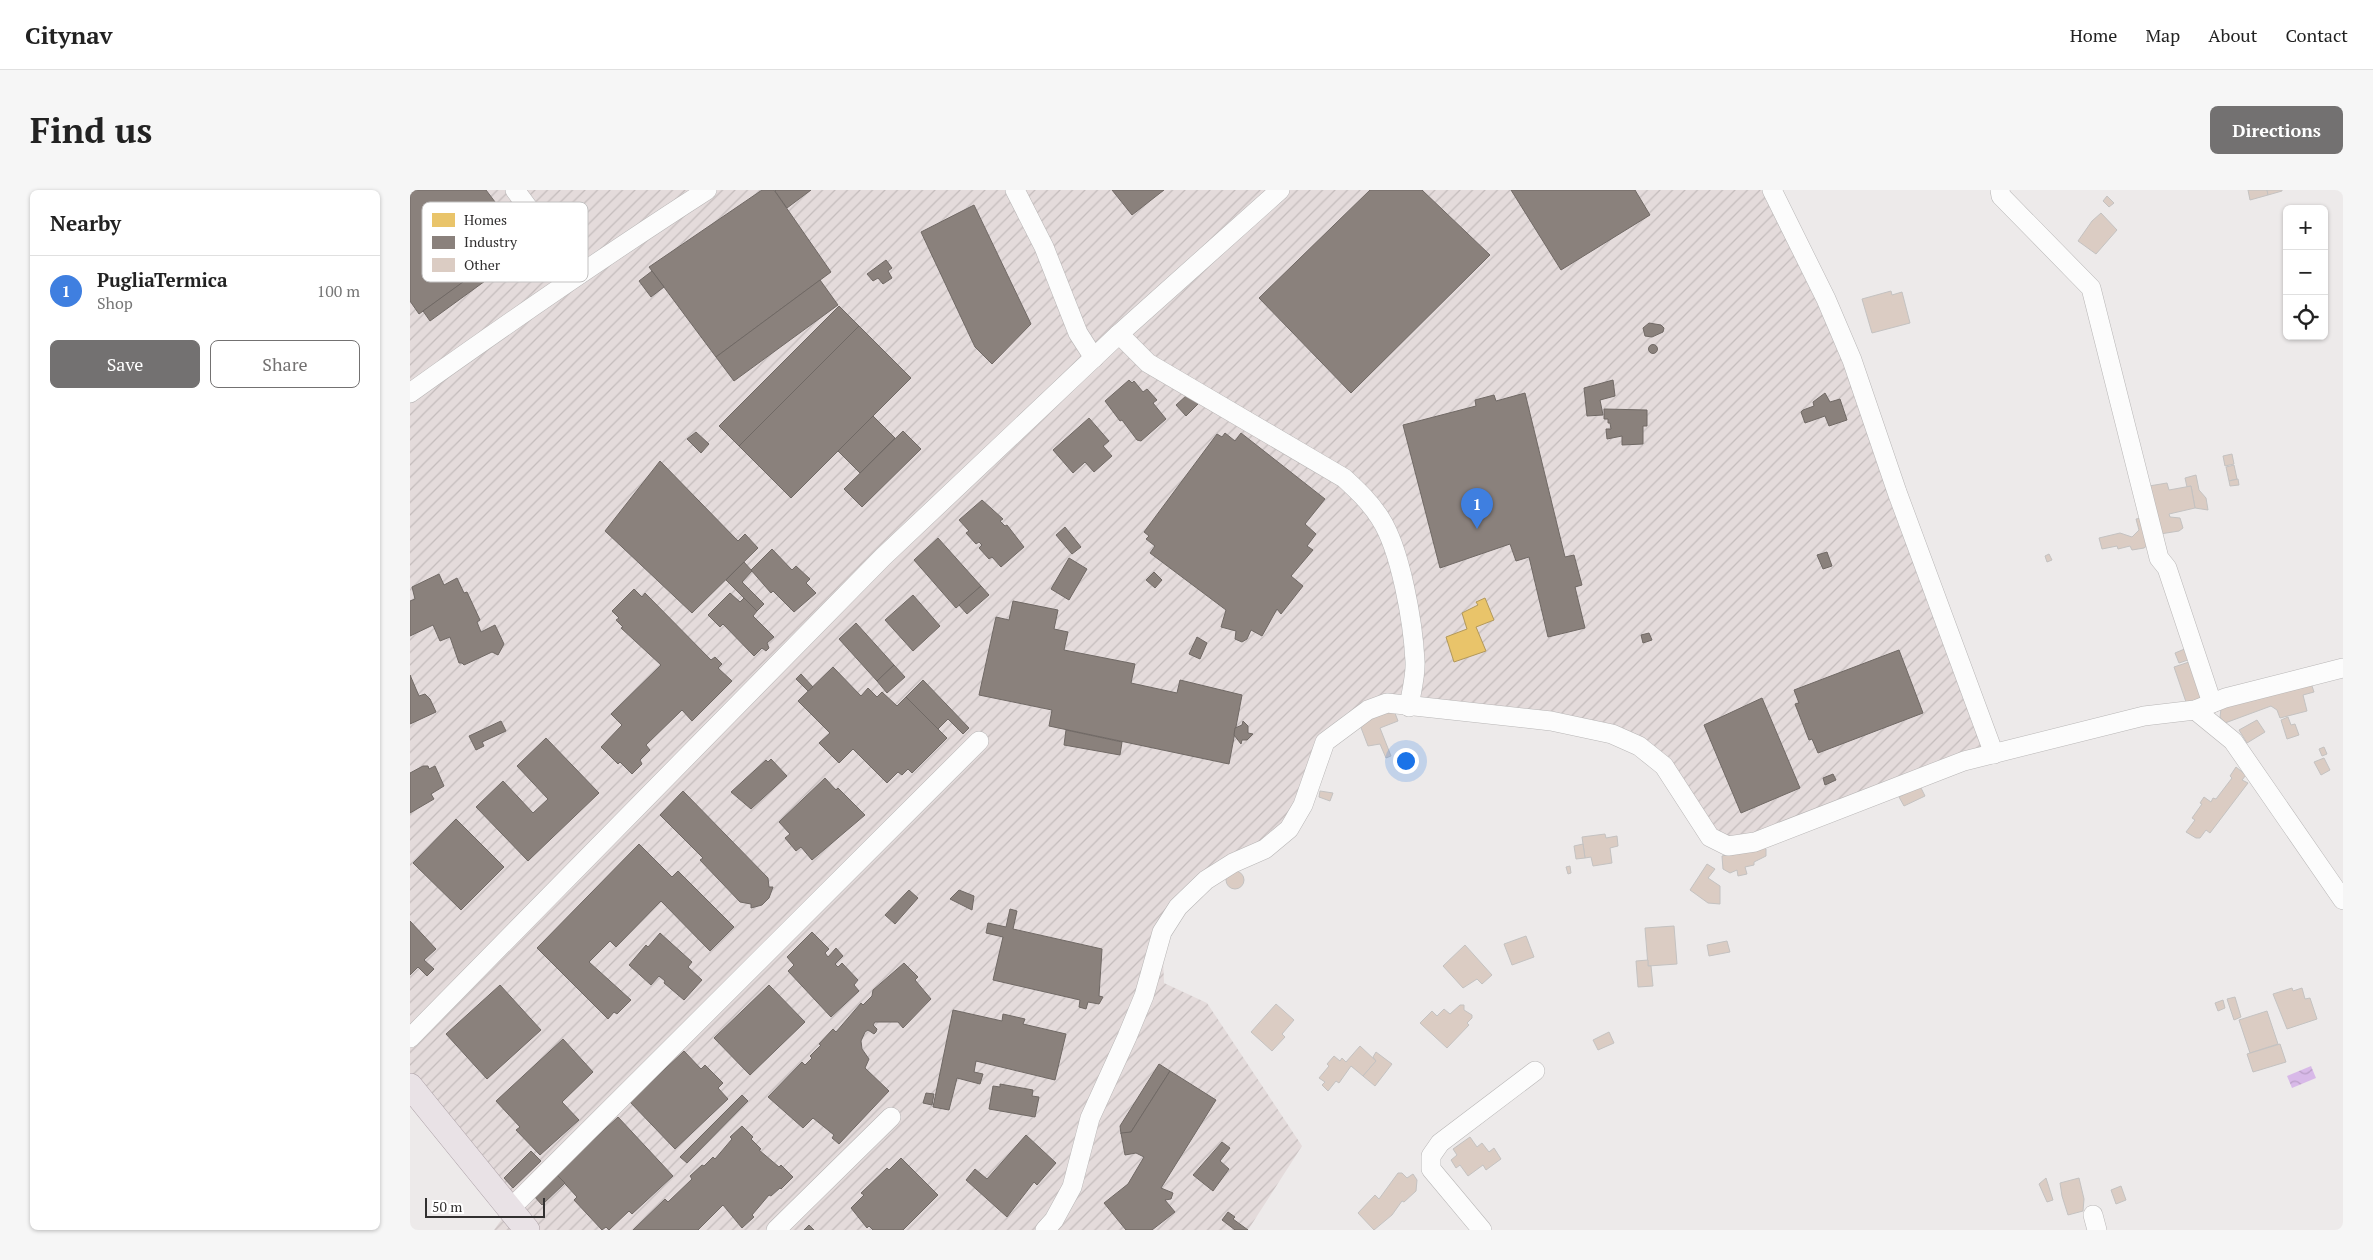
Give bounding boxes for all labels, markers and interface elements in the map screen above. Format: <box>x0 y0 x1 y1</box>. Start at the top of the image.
text: Citynav <box>25 19 112 51</box>
text: Home <box>2070 23 2117 47</box>
text: Map <box>2145 23 2180 47</box>
text: About <box>2208 23 2257 47</box>
text: Contact <box>2285 23 2348 47</box>
button: Directions <box>2210 106 2343 154</box>
text: Find us <box>30 107 152 153</box>
legend <box>422 202 588 282</box>
map controls <box>2283 205 2328 340</box>
button: + <box>2283 205 2328 250</box>
text: Nearby <box>50 209 121 237</box>
text: Homes <box>464 210 507 229</box>
text: Industry <box>464 232 518 251</box>
button: − <box>2283 250 2328 295</box>
text: Other <box>464 255 501 274</box>
text: PugliaTermica <box>97 267 228 292</box>
text: 1 <box>61 280 71 302</box>
text: 100 m <box>317 280 360 302</box>
text: Shop <box>97 292 133 314</box>
button: locate <box>2283 295 2328 340</box>
button: Save <box>50 340 200 388</box>
button: Share <box>210 340 360 388</box>
pin: 1 <box>1461 488 1493 529</box>
your location <box>1393 748 1419 774</box>
scale bar <box>425 1195 545 1218</box>
text: 50 m <box>432 1197 462 1216</box>

